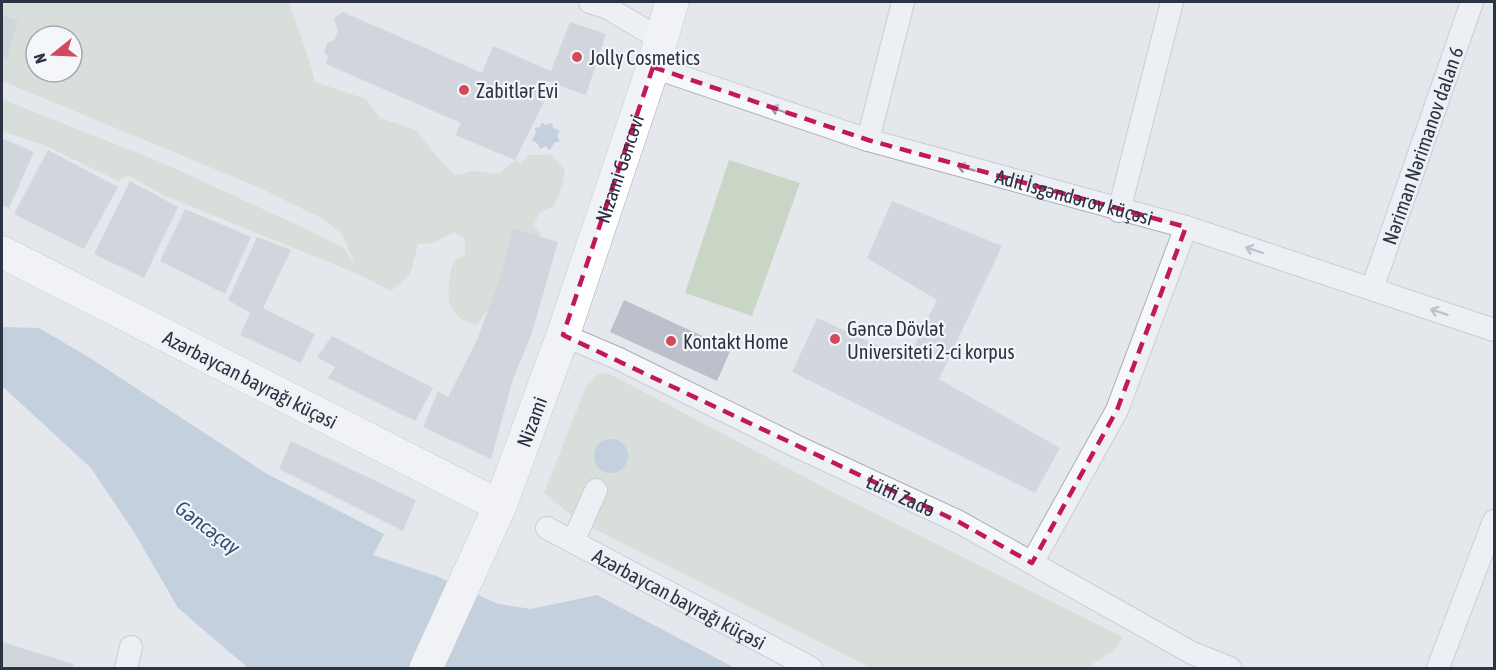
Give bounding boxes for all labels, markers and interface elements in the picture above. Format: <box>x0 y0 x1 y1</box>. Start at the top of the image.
north arrow <box>24 24 84 84</box>
street label: Nəriman Nərimanov dalan 6 <box>1377 44 1467 247</box>
place label: Jolly Cosmetics <box>589 46 700 69</box>
marker: Jolly Cosmetics <box>570 50 584 64</box>
text: N <box>30 51 50 66</box>
place label: Zabitlər Evi <box>476 79 558 102</box>
marker: Zabitlər Evi <box>457 83 471 97</box>
one-way arrow <box>771 104 789 115</box>
street label: Nizami Gəncəvi <box>590 111 648 226</box>
one-way arrow <box>957 161 976 173</box>
street label: Adil İsgəndərov küçəsi <box>993 164 1156 229</box>
one-way arrow <box>1245 244 1264 255</box>
one-way arrow <box>1430 306 1449 317</box>
place label: Gəncə Dövlət Universiteti 2-ci korpus <box>847 317 1015 363</box>
street label: Azərbaycan bayrağı küçəsi <box>160 325 341 433</box>
place label: Kontakt Home <box>683 330 788 353</box>
marker: Gəncə Dövlət Universiteti 2-ci korpus <box>828 332 842 346</box>
marker: Kontakt Home <box>664 334 678 348</box>
street label: Nizami <box>511 393 551 450</box>
street label: Lütfi Zadə <box>863 469 939 521</box>
water label: Gəncəçay <box>171 495 245 559</box>
street label: Azərbaycan bayrağı küçəsi <box>589 543 770 653</box>

